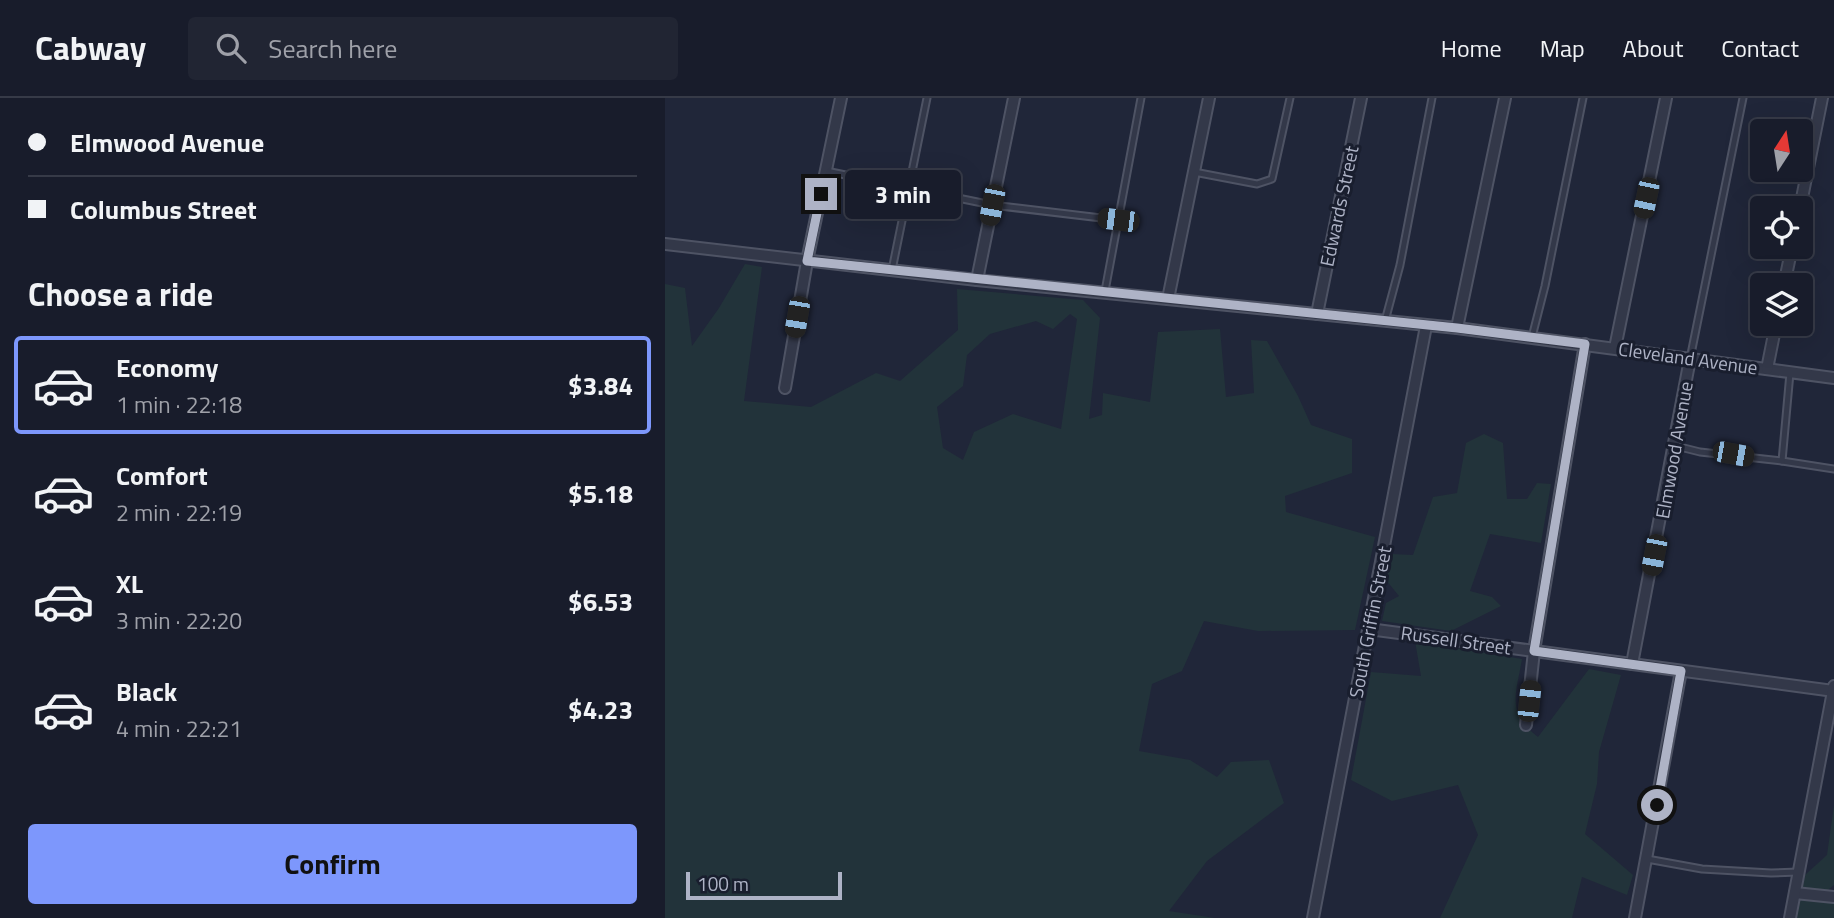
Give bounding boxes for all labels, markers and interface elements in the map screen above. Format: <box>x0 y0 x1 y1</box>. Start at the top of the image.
search box <box>188 17 678 80</box>
text: Cabway <box>35 23 146 73</box>
icon: search <box>212 29 250 67</box>
text: Search here <box>268 29 397 68</box>
text: Home <box>1441 30 1502 66</box>
text: Map <box>1540 30 1585 66</box>
text: About <box>1623 30 1683 66</box>
text: Contact <box>1721 30 1799 66</box>
north arrow <box>1750 119 1813 182</box>
map controls <box>1750 119 1813 336</box>
text: Elmwood Avenue <box>70 123 264 162</box>
street label: Edwards Street <box>1312 143 1366 269</box>
callout: 3 min <box>845 170 961 218</box>
car <box>1632 175 1661 221</box>
text: 3 min <box>875 177 931 212</box>
route end <box>805 178 837 210</box>
car <box>978 182 1007 228</box>
text: Columbus Street <box>70 190 257 229</box>
button: locate <box>1750 196 1813 259</box>
car <box>1096 207 1141 233</box>
text: Choose a ride <box>28 270 213 318</box>
button: layers <box>1750 273 1813 336</box>
car <box>784 294 811 340</box>
street label: Cleveland Avenue <box>1616 333 1760 382</box>
text: Economy <box>116 348 218 387</box>
icon: car <box>32 354 95 417</box>
text: $3.84 <box>568 366 633 405</box>
street label: Elmwood Avenue <box>1647 379 1700 521</box>
text: 1 min · 22:18 <box>116 387 242 422</box>
car <box>1711 440 1756 468</box>
text: Comfort <box>116 456 208 495</box>
icon: car <box>32 462 95 525</box>
text: $5.18 <box>568 474 633 513</box>
text: 2 min · 22:19 <box>116 495 242 530</box>
car <box>1640 532 1669 578</box>
street label: South Griffin Street <box>1341 543 1398 700</box>
text: XL <box>116 564 143 603</box>
icon: car <box>32 570 95 633</box>
text: $6.53 <box>568 582 633 621</box>
text: 3 min · 22:20 <box>116 603 242 638</box>
street label: Russell Street <box>1399 617 1513 662</box>
text: Black <box>116 672 177 711</box>
icon: car <box>32 678 95 741</box>
car <box>1517 679 1542 723</box>
text: $4.23 <box>568 690 633 729</box>
text: 4 min · 22:21 <box>116 711 242 746</box>
route start <box>1641 789 1673 821</box>
button: Confirm <box>28 824 637 904</box>
scale bar <box>686 869 842 901</box>
text: 100 m <box>697 869 749 898</box>

